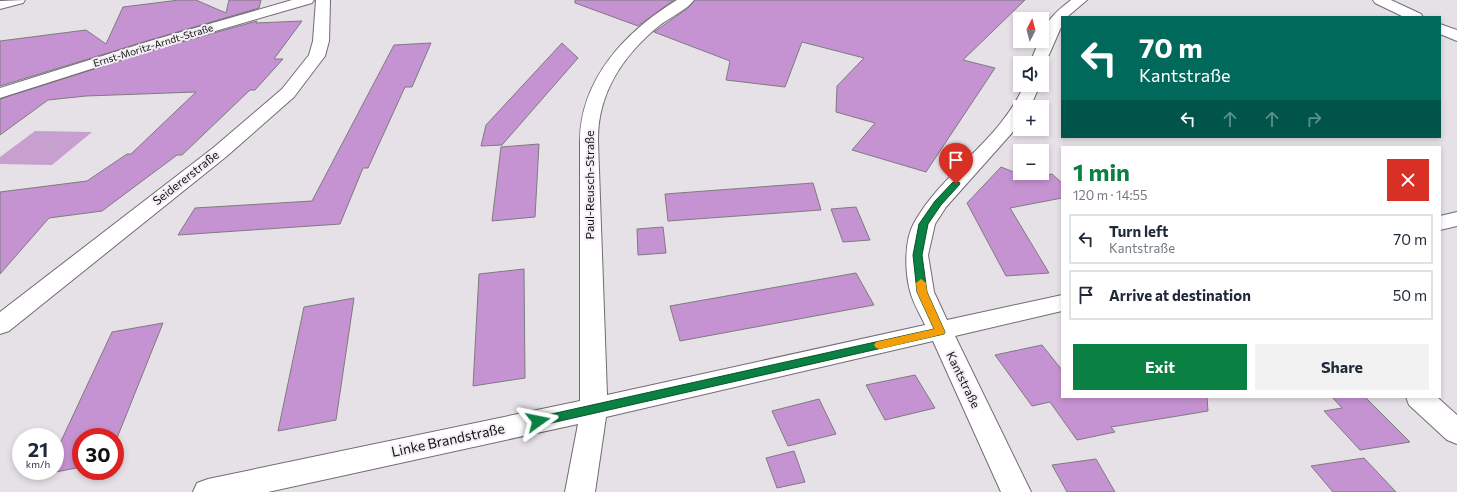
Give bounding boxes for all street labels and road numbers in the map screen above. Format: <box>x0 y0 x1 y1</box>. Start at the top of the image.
street label: Ernst-Moritz-Arndt-Straße <box>92 21 214 69</box>
street label: Paul-Reusch-Straße <box>582 130 596 240</box>
street label: Seidererstraße <box>150 147 221 207</box>
street label: Kantstraße <box>944 349 984 410</box>
street label: Linke Brandstraße <box>390 419 506 460</box>

